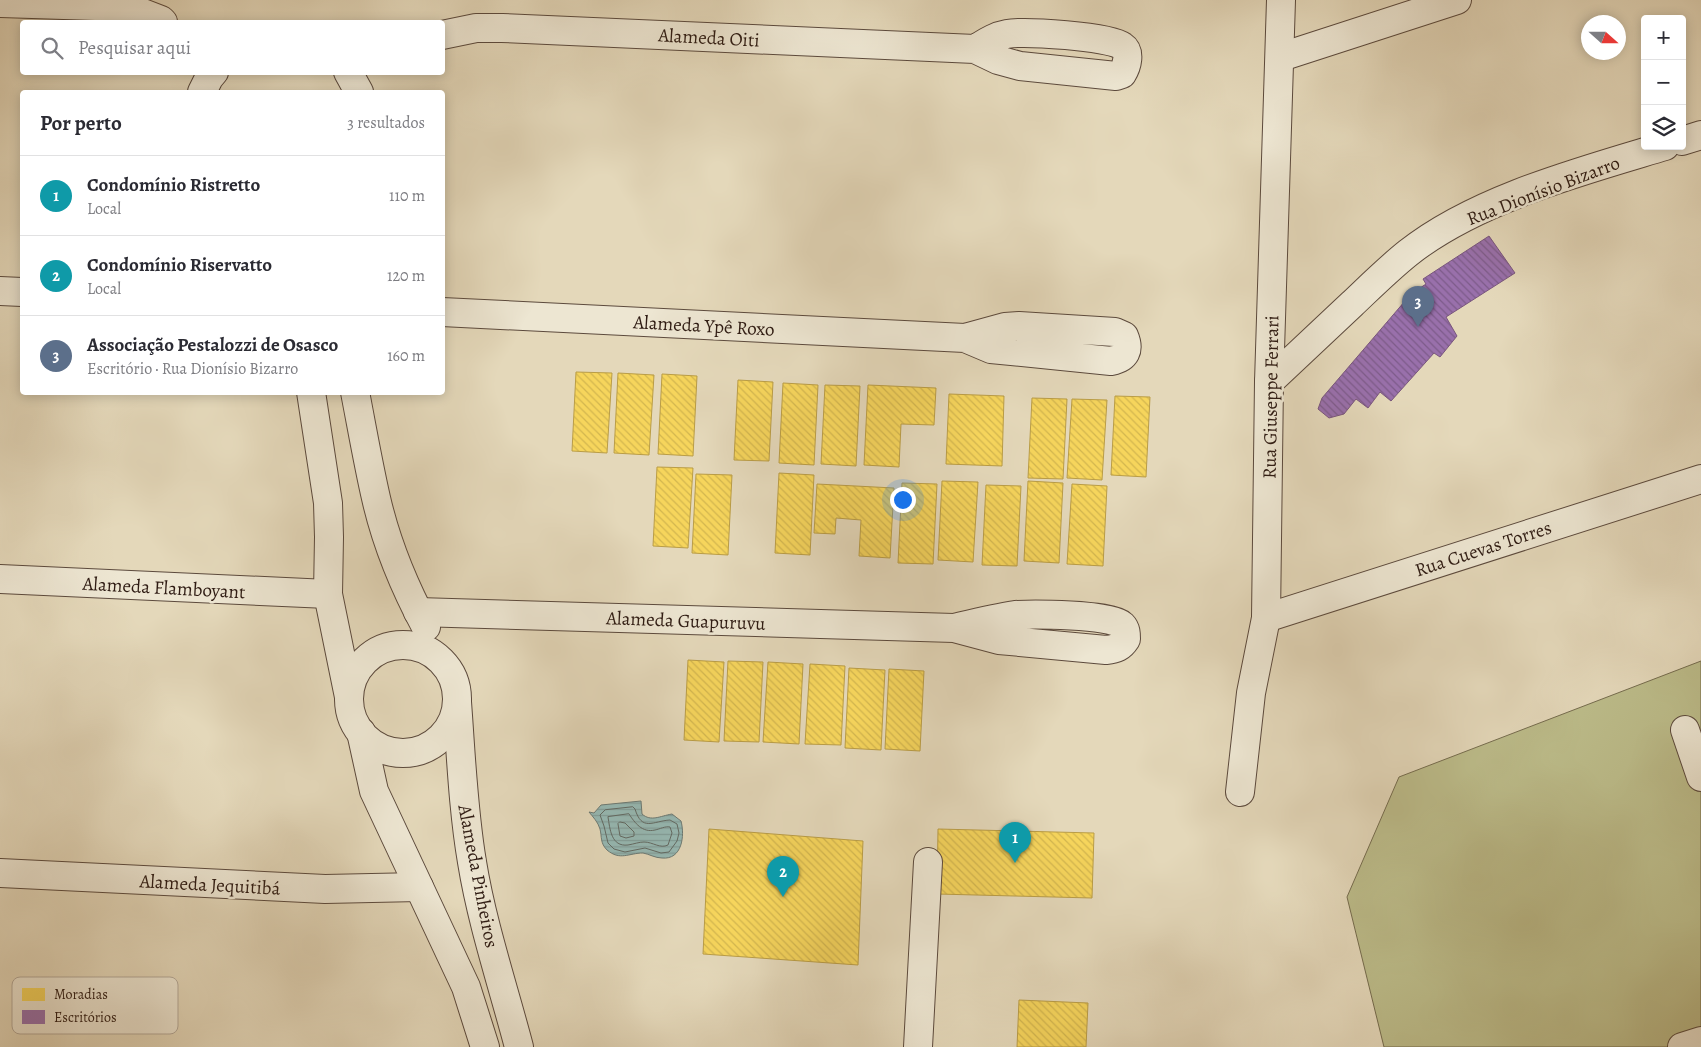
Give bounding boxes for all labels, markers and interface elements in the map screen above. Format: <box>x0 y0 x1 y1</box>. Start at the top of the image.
north arrow <box>1581 15 1626 60</box>
map controls <box>1641 15 1686 150</box>
button: + <box>1641 15 1686 60</box>
search box <box>20 20 445 75</box>
street label: Alameda Oiti <box>657 22 760 54</box>
icon: search <box>38 34 66 62</box>
text: Pesquisar aqui <box>78 35 191 61</box>
button: − <box>1641 60 1686 105</box>
button: layers <box>1641 105 1686 150</box>
text: Por perto <box>40 109 122 137</box>
text: 3 resultados <box>347 112 425 134</box>
street label: Rua Dionísio Bizarro <box>1463 150 1624 232</box>
text: Condomínio Ristretto <box>87 172 260 198</box>
text: 1 <box>53 185 59 207</box>
text: 110 m <box>389 185 425 207</box>
text: Local <box>87 198 121 220</box>
text: Condomínio Riservatto <box>87 252 272 278</box>
text: 2 <box>52 265 60 287</box>
text: 120 m <box>387 265 425 287</box>
text: Local <box>87 278 121 300</box>
pin: 3 <box>1402 286 1434 327</box>
street label: Alameda Ypê Roxo <box>632 309 775 343</box>
street label: Rua Giuseppe Ferrari <box>1257 315 1285 479</box>
text: Associação Pestalozzi de Osasco <box>87 332 338 358</box>
text: 3 <box>53 345 59 367</box>
text: 160 m <box>387 345 425 367</box>
text: Escritório · Rua Dionísio Bizarro <box>87 358 298 380</box>
your location <box>890 487 916 513</box>
street label: Rua Cuevas Torres <box>1412 515 1555 583</box>
street label: Alameda Flamboyant <box>81 571 246 605</box>
street label: Alameda Guapuruvu <box>605 605 767 637</box>
street label: Alameda Pinheiros <box>451 801 505 950</box>
pin: 1 <box>999 822 1031 863</box>
pin: 2 <box>767 856 799 897</box>
street label: Alameda Jequitibá <box>138 868 281 902</box>
legend <box>12 977 178 1034</box>
text: Moradias <box>54 985 108 1004</box>
text: Escritórios <box>54 1008 117 1027</box>

